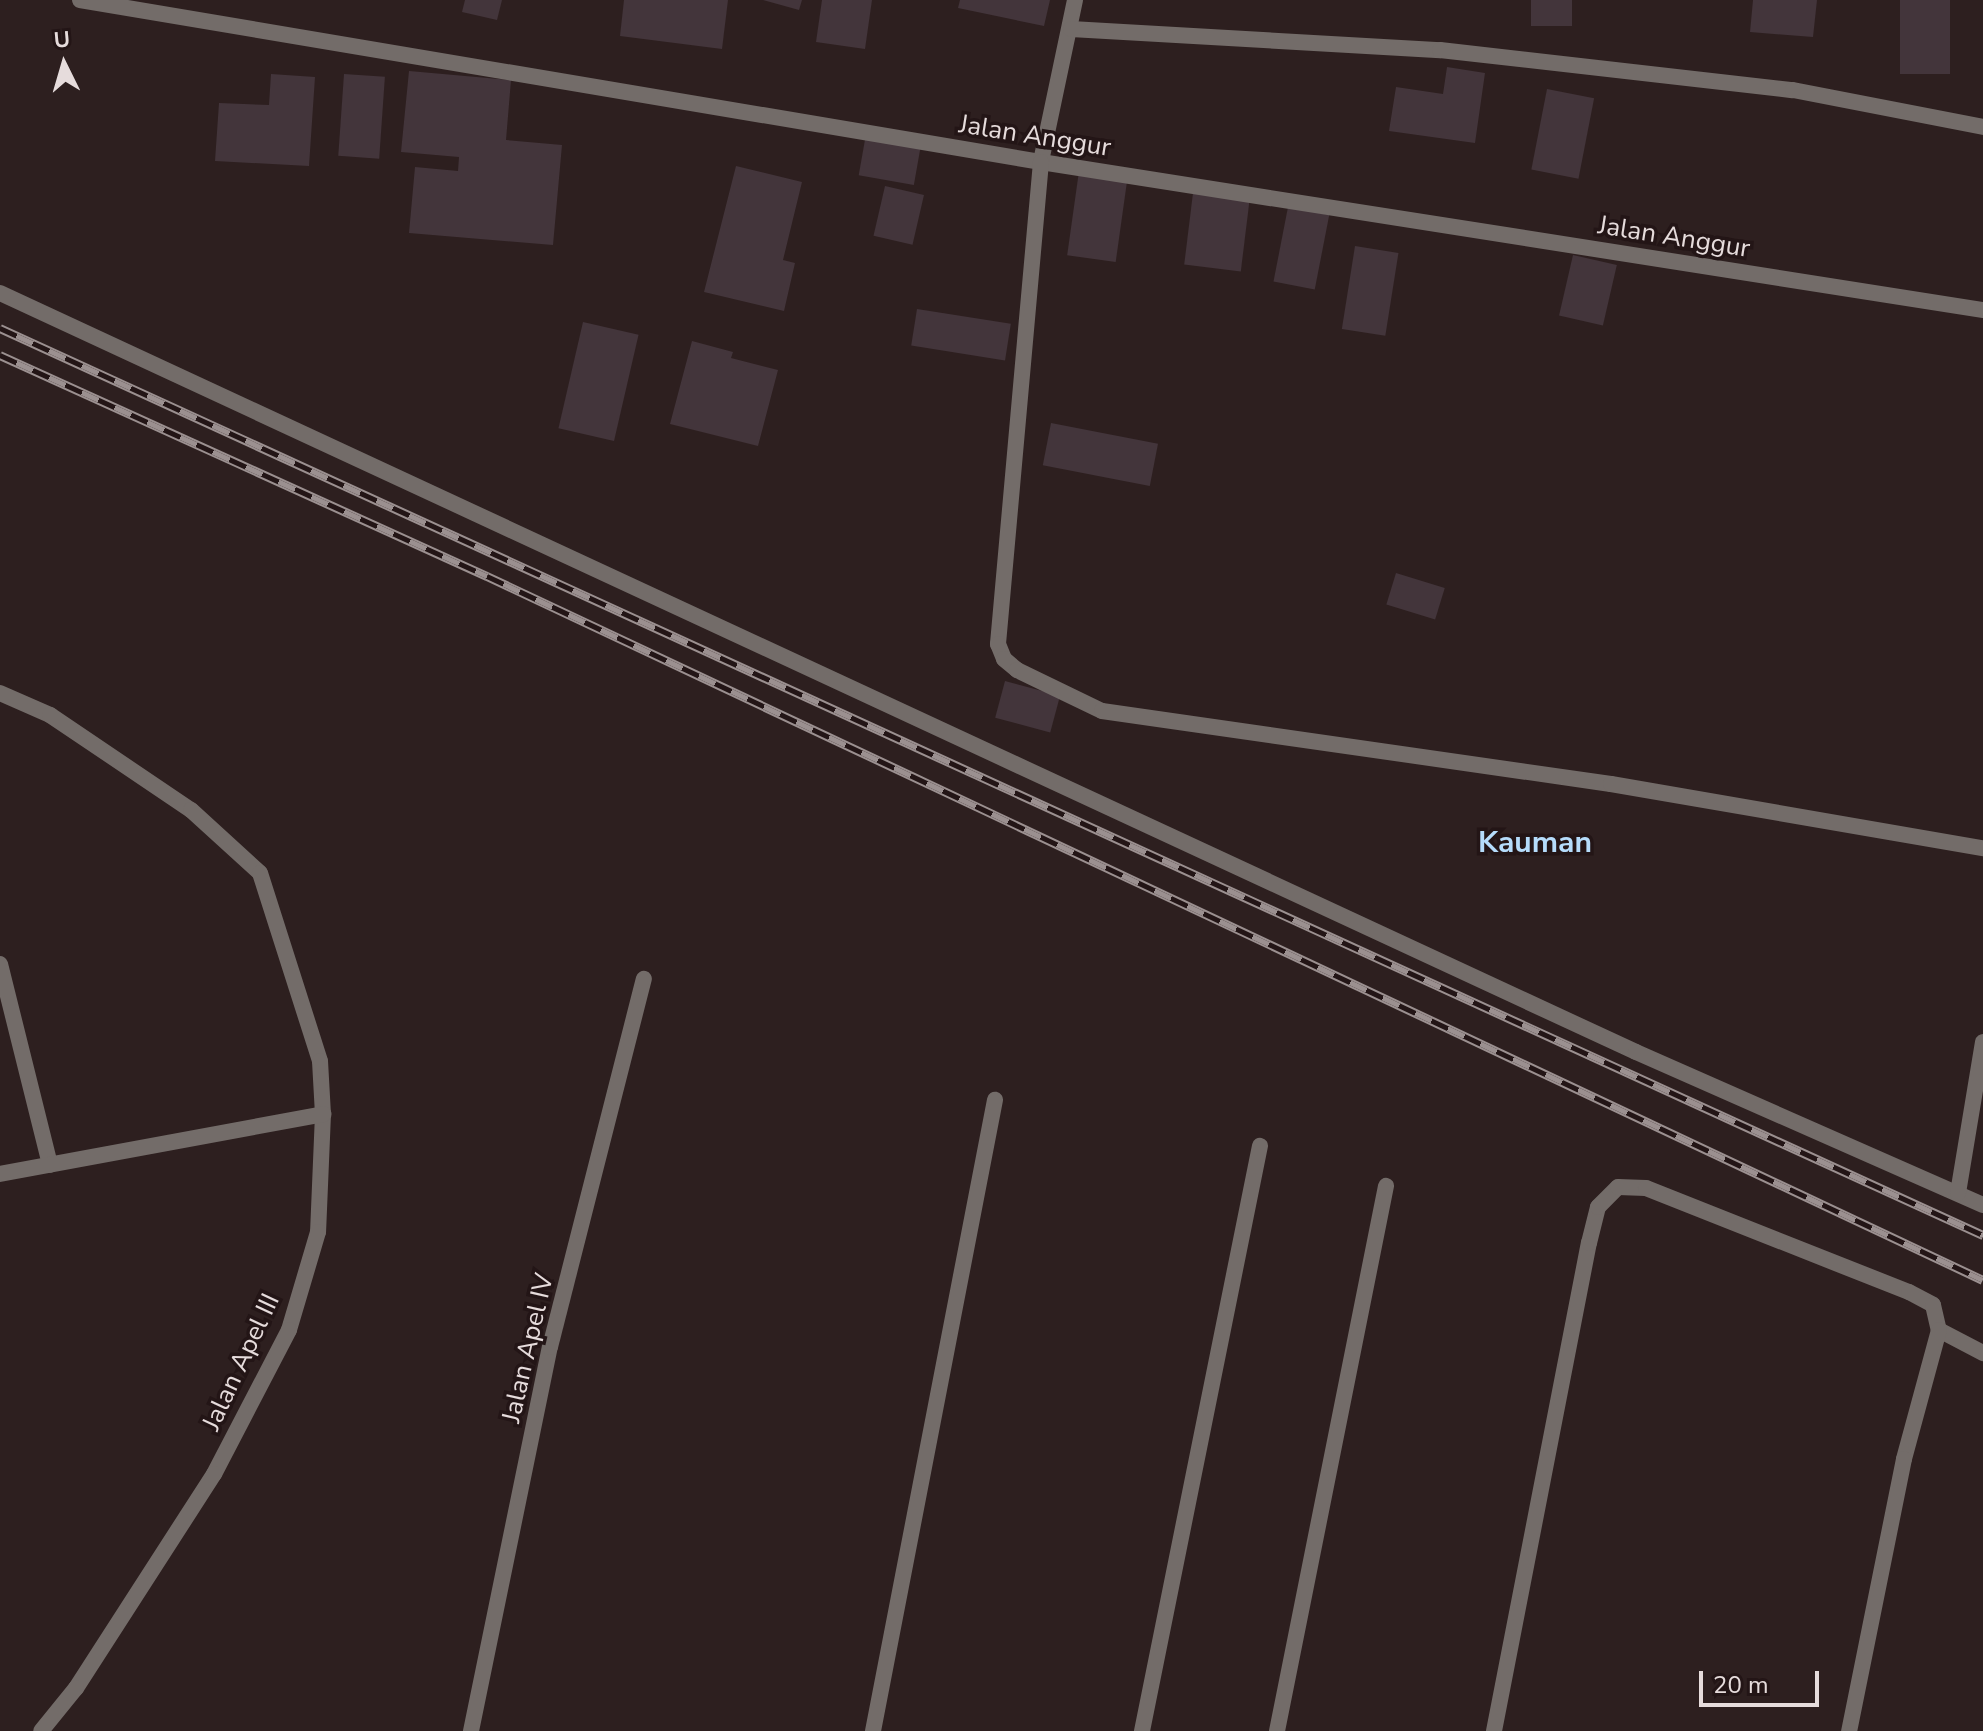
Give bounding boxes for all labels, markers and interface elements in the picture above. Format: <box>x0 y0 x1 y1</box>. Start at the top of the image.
north arrow <box>24 24 104 104</box>
text: U <box>53 24 71 56</box>
street label: Jalan Anggur <box>957 109 1113 163</box>
street label: Jalan Anggur <box>1596 210 1752 264</box>
district label: Kauman <box>1478 825 1592 861</box>
street label: Jalan Apel IV <box>496 1270 560 1426</box>
street label: Jalan Apel III <box>196 1289 286 1435</box>
scale bar <box>1703 1655 1823 1705</box>
text: 20 m <box>1713 1669 1769 1701</box>

